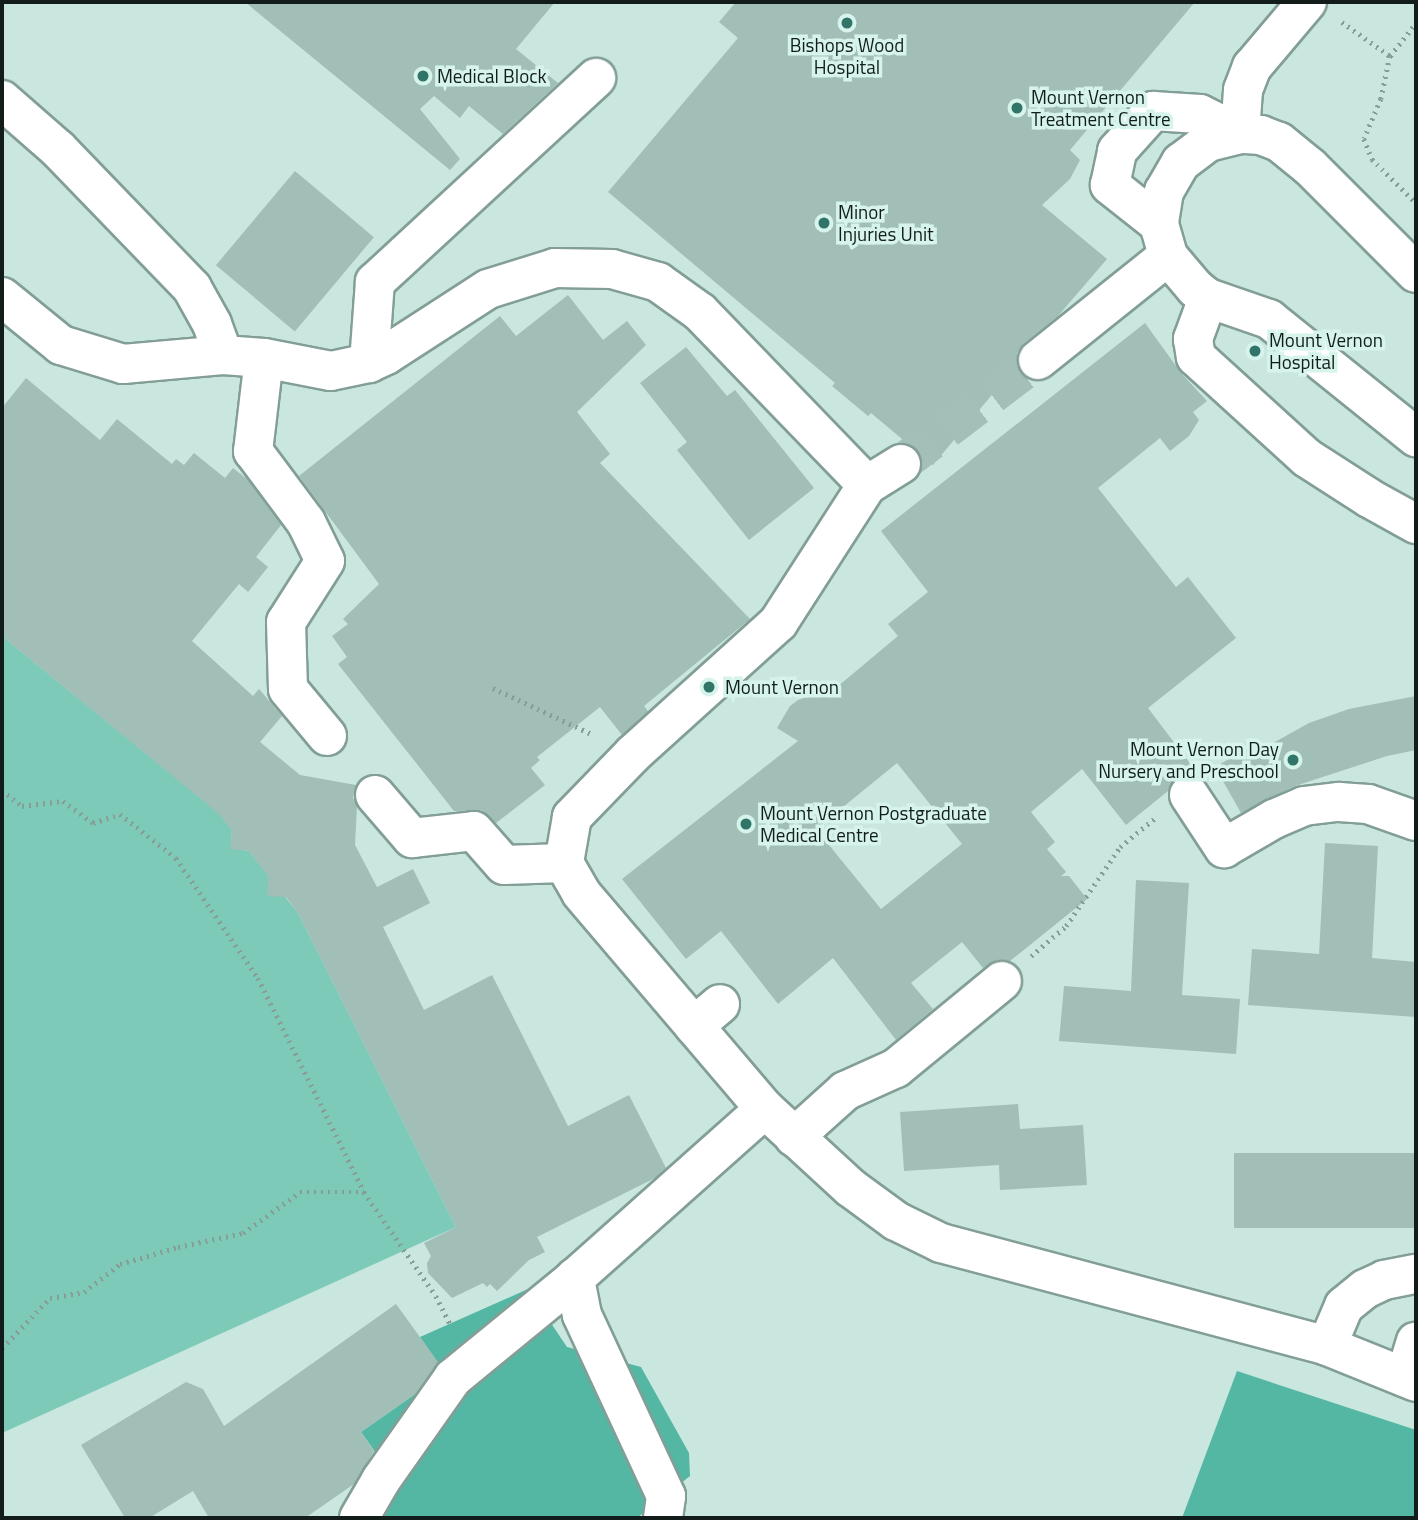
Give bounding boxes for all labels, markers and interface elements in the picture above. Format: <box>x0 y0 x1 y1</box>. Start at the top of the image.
marker: Bishops Wood Hospital <box>839 15 855 31</box>
place label: Bishops Wood Hospital <box>790 34 904 78</box>
place label: Medical Block <box>437 65 547 87</box>
marker: Medical Block <box>415 68 431 84</box>
place label: Mount Vernon Treatment Centre <box>1031 86 1171 130</box>
marker: Mount Vernon Treatment Centre <box>1009 100 1025 116</box>
place label: Minor Injuries Unit <box>838 201 934 245</box>
marker: Minor Injuries Unit <box>816 215 832 231</box>
place label: Mount Vernon Hospital <box>1269 329 1383 373</box>
marker: Mount Vernon Hospital <box>1247 343 1263 359</box>
place label: Mount Vernon <box>725 676 839 698</box>
marker: Mount Vernon <box>699 677 719 697</box>
place label: Mount Vernon Day Nursery and Preschool <box>1098 738 1279 782</box>
marker: Mount Vernon Day Nursery and Preschool <box>1285 752 1301 768</box>
place label: Mount Vernon Postgraduate Medical Centre <box>760 802 987 846</box>
marker: Mount Vernon Postgraduate Medical Centre <box>738 816 754 832</box>

